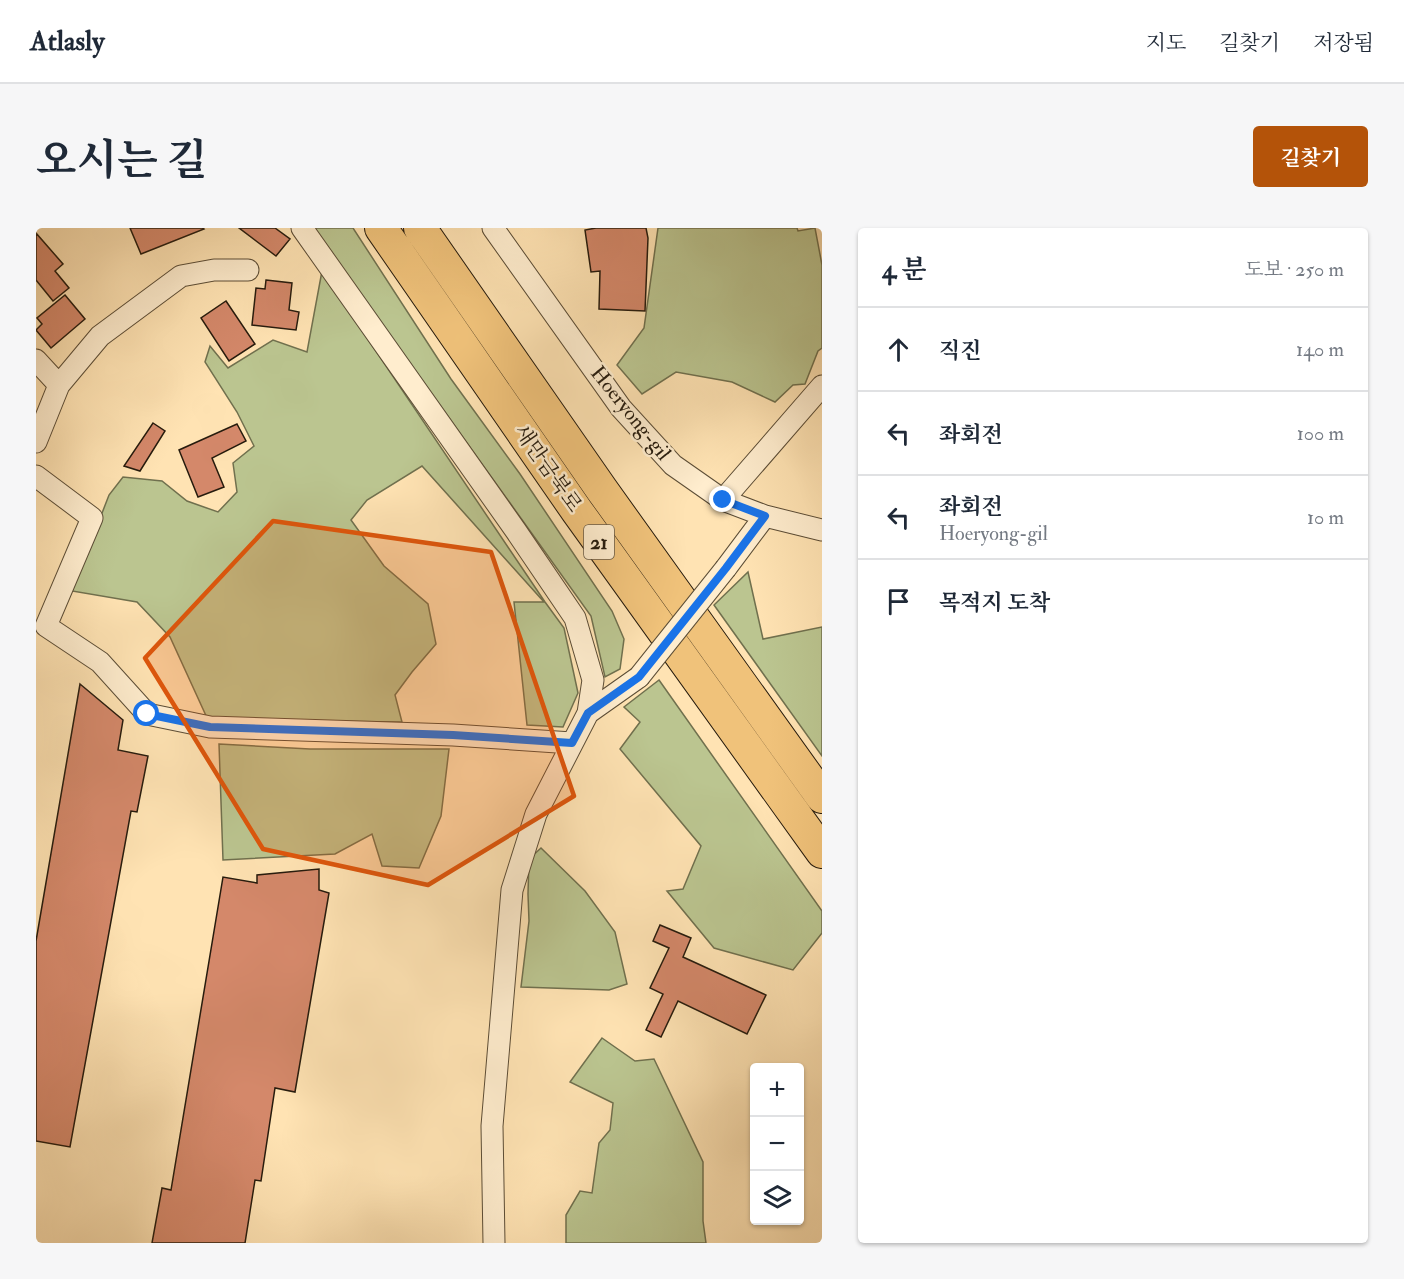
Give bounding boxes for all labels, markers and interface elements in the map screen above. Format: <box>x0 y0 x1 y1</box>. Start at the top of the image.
text: Atlasly <box>30 24 104 59</box>
text: 지도 <box>1146 30 1186 57</box>
text: 길찾기 <box>1219 30 1280 57</box>
text: 저장됨 <box>1313 30 1374 57</box>
button: 길찾기 <box>1253 126 1368 187</box>
text: 오시는 길 <box>36 135 207 187</box>
text: 4 분 <box>882 254 927 286</box>
text: 도보 · 250 m <box>1244 257 1344 282</box>
icon: ahead <box>882 333 915 366</box>
text: 직진 <box>939 337 982 365</box>
text: 140 m <box>1296 337 1344 362</box>
street label: Hoeryong-gil <box>584 360 677 467</box>
icon: left <box>882 417 915 450</box>
street label: 새만금북로 <box>507 419 588 518</box>
text: 좌회전 <box>939 421 1003 449</box>
text: 100 m <box>1297 421 1344 446</box>
route end <box>709 486 735 512</box>
text: 좌회전 <box>939 493 1003 521</box>
icon: left <box>882 501 915 534</box>
text: 10 m <box>1307 505 1344 530</box>
text: Hoeryong-gil <box>939 521 1048 546</box>
road number: 21 <box>584 525 614 559</box>
icon: arrive <box>882 585 915 618</box>
text: 목적지 도착 <box>939 589 1050 617</box>
route start <box>133 700 159 726</box>
map controls <box>750 1063 804 1225</box>
button: + <box>750 1063 804 1117</box>
button: − <box>750 1117 804 1171</box>
button: layers <box>750 1171 804 1225</box>

